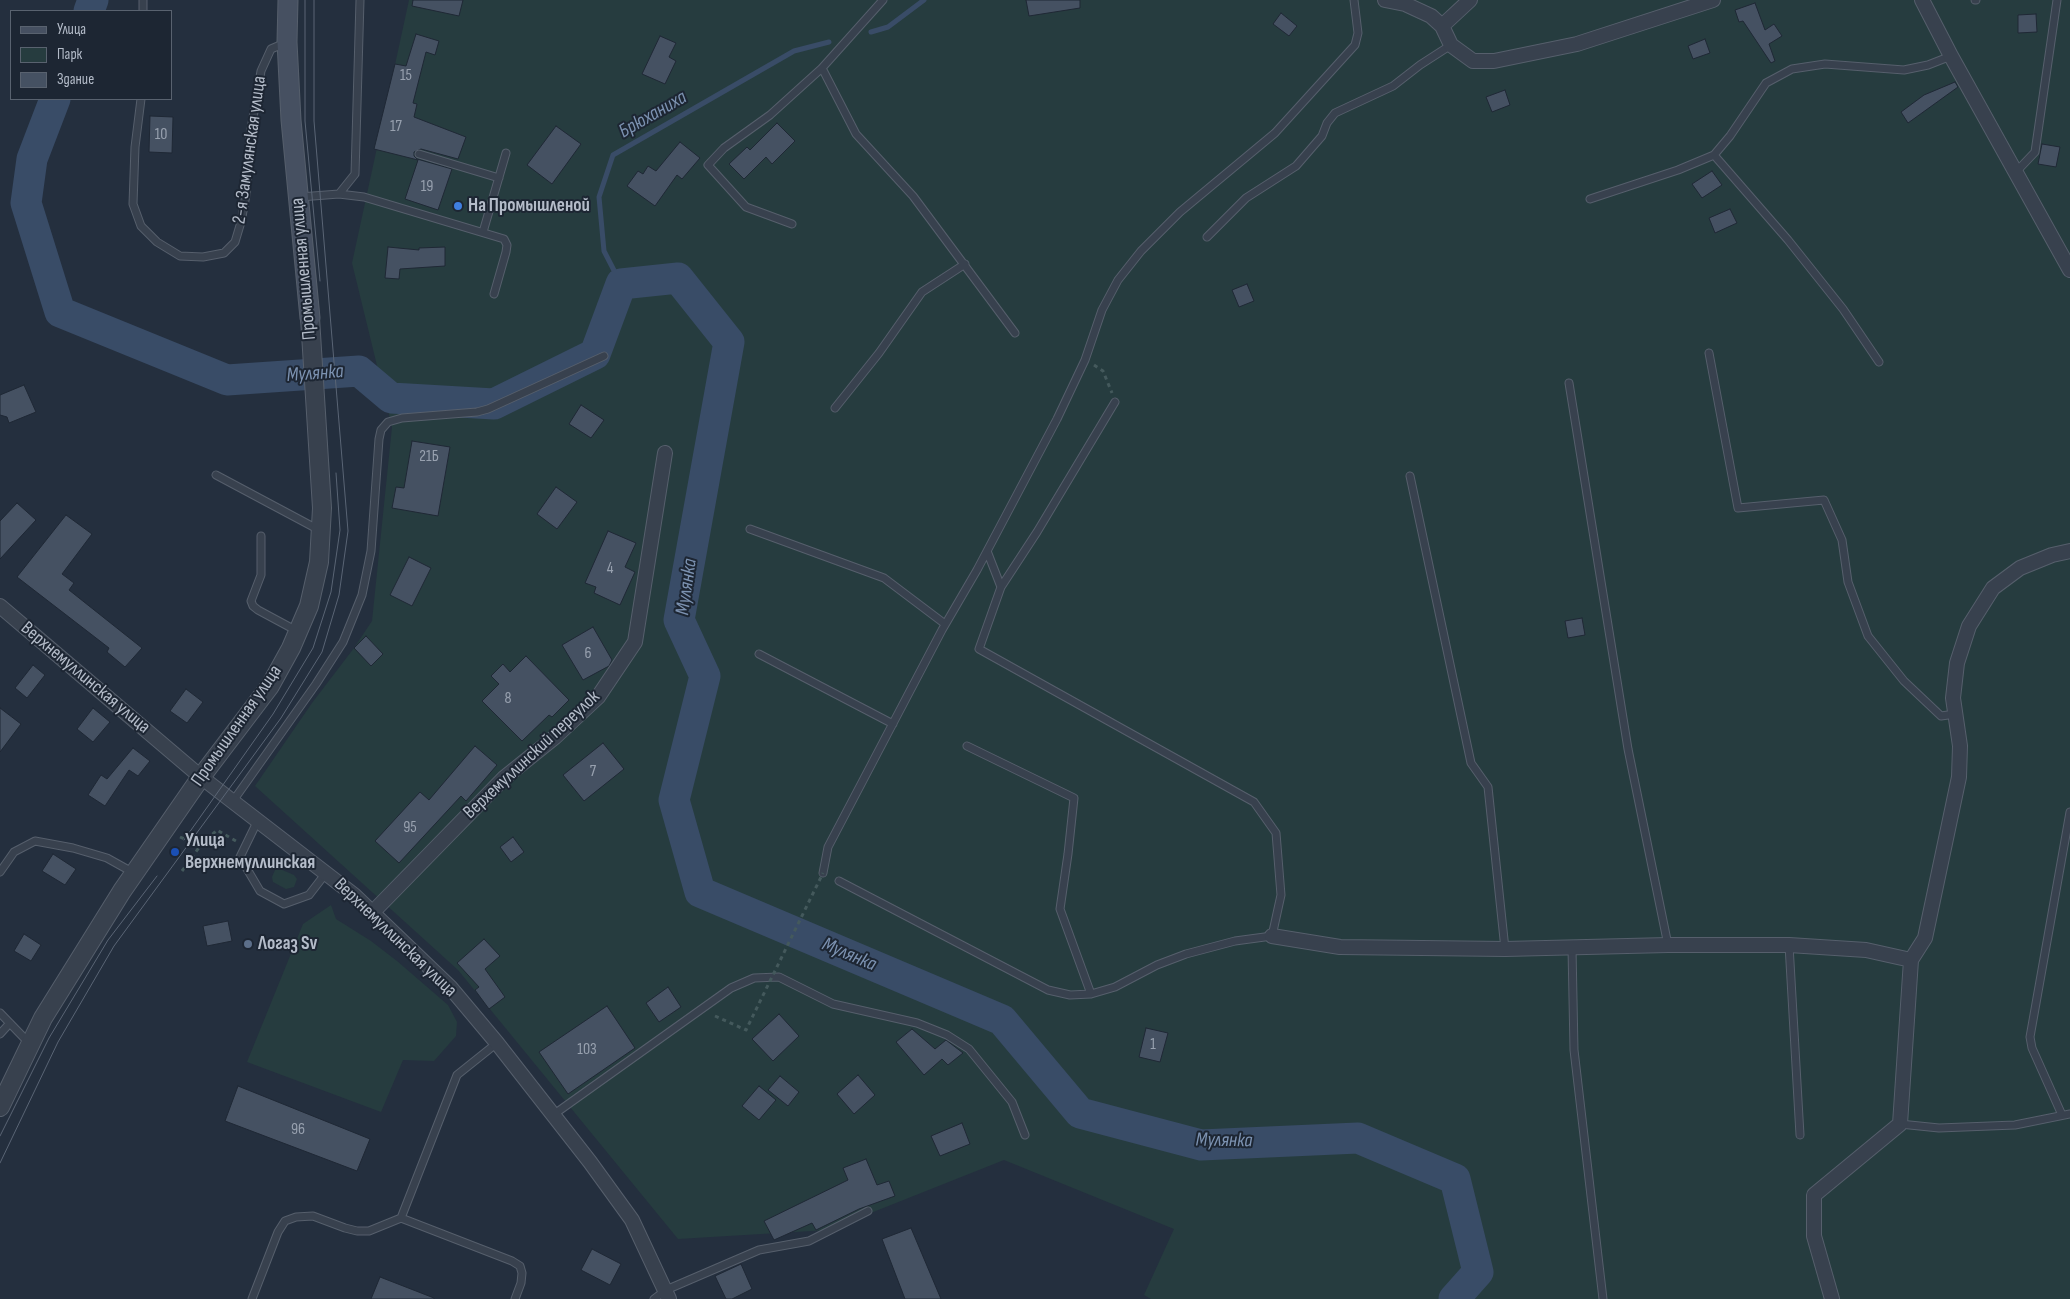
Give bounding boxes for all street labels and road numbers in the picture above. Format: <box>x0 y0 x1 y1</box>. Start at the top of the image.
street label: 2-я Замулянская улица <box>228 75 272 225</box>
street label: Промышленная улица <box>286 197 322 341</box>
street label: Верхнемуллинская улица <box>16 617 154 739</box>
street label: Промышленная улица <box>187 661 287 791</box>
street label: Верхемуллинский переулок <box>459 686 605 824</box>
street label: Верхнемуллинская улица <box>329 874 461 1002</box>

